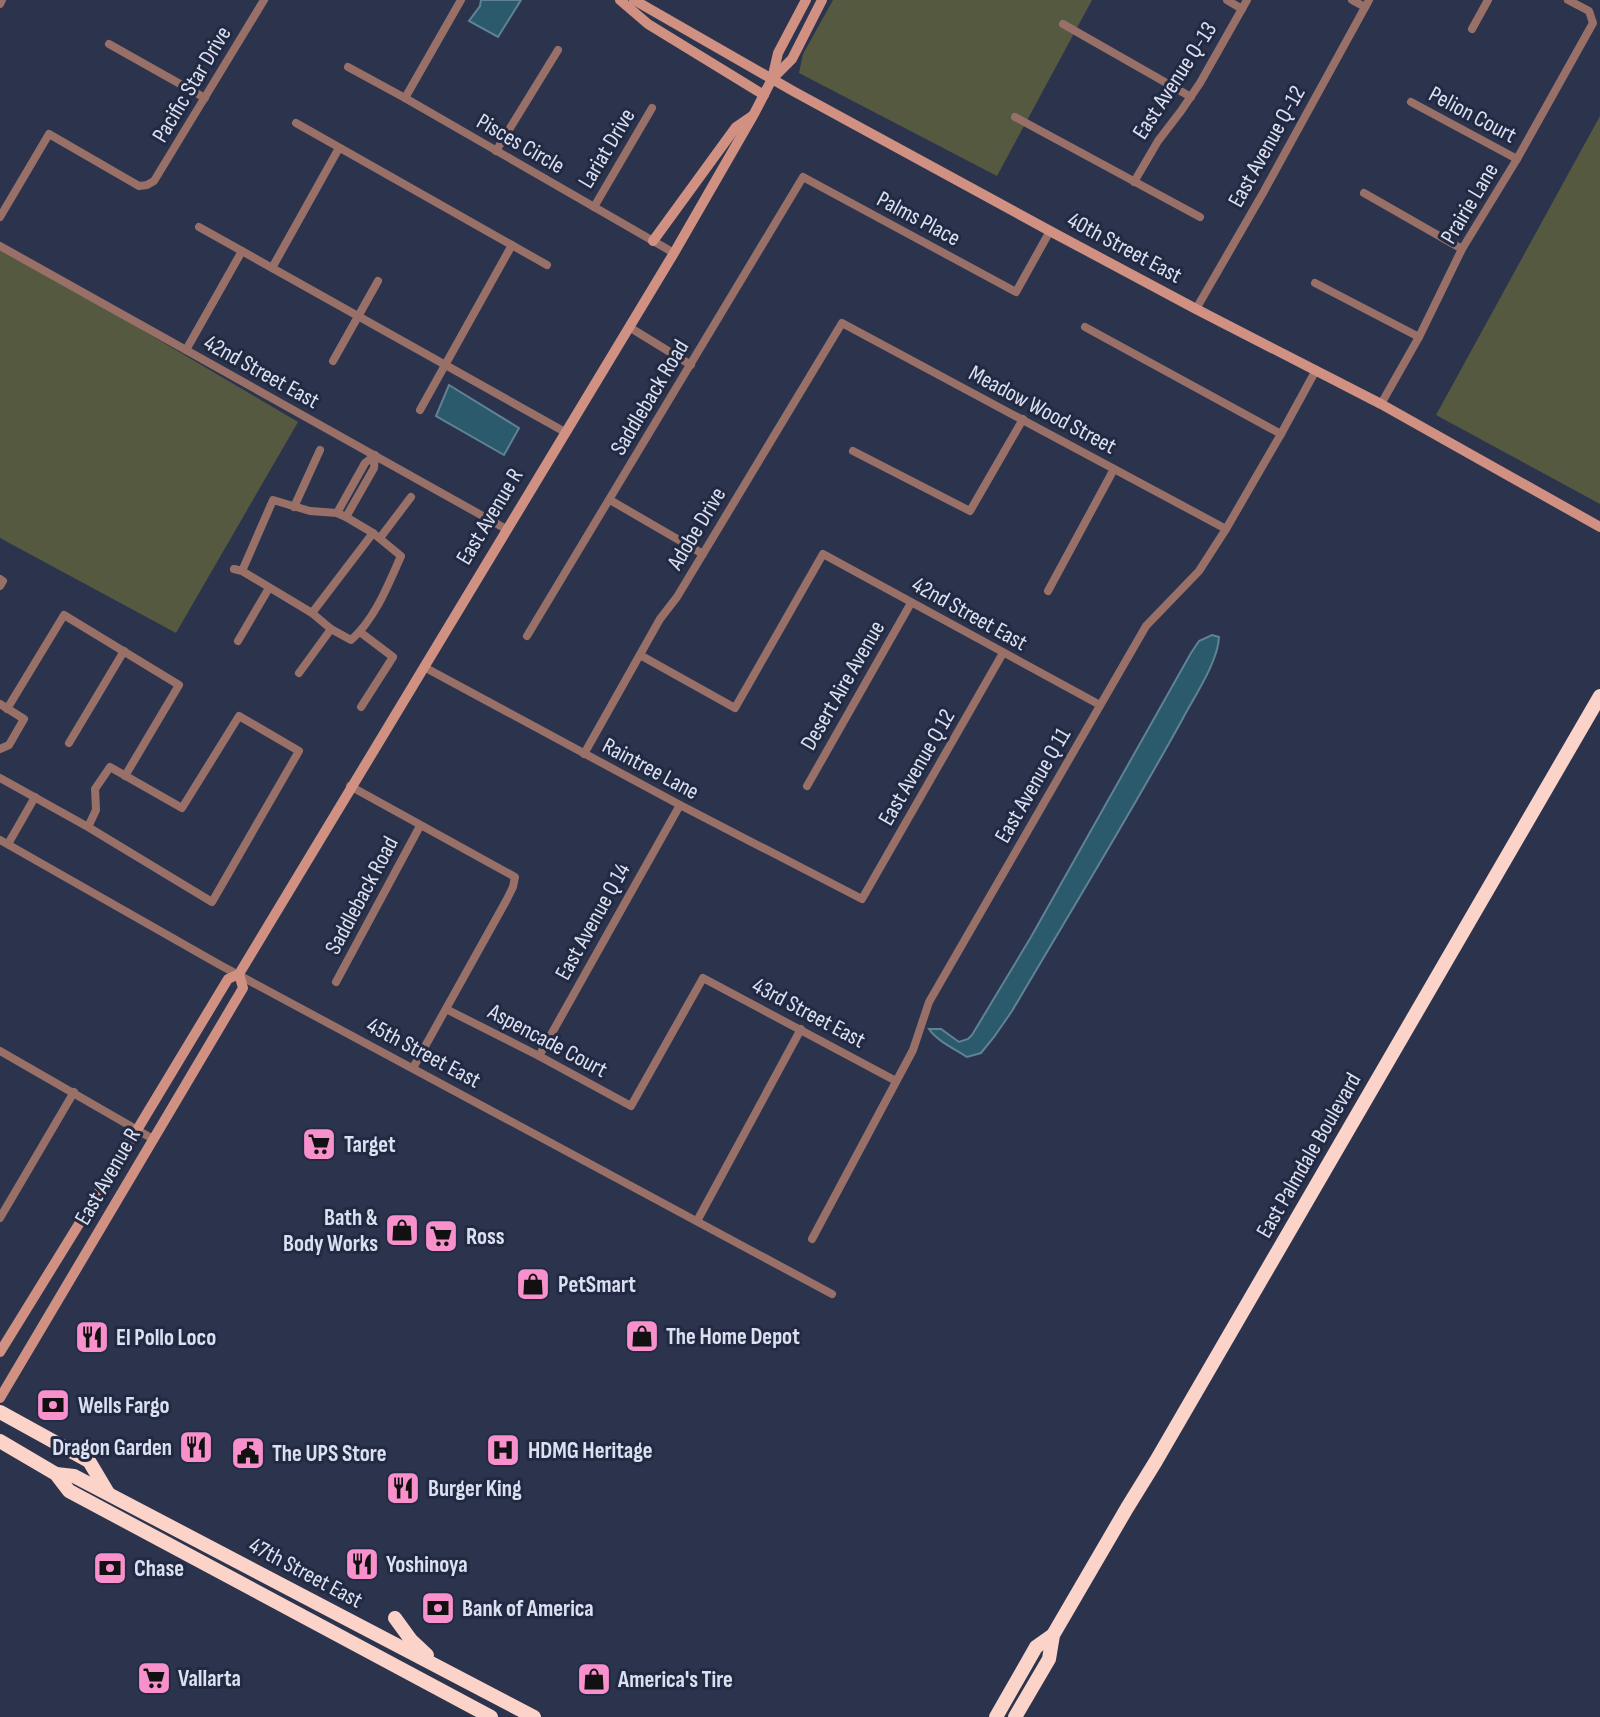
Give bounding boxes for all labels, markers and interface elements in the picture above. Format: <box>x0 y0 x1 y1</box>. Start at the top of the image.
street label: East Avenue Q-13 <box>1127 17 1223 144</box>
street label: Pacific Star Drive <box>146 21 238 148</box>
street label: Pelion Court <box>1424 80 1521 150</box>
street label: East Avenue Q-12 <box>1222 81 1312 212</box>
street label: Lariat Drive <box>572 104 642 193</box>
street label: Pisces Circle <box>472 108 569 180</box>
street label: Prairie Lane <box>1435 158 1505 249</box>
street label: Palms Place <box>872 185 965 252</box>
street label: 40th Street East <box>1062 206 1187 290</box>
street label: 42nd Street East <box>199 329 324 415</box>
street label: Saddleback Road <box>604 335 695 460</box>
street label: Meadow Wood Street <box>964 359 1121 460</box>
street label: East Avenue R <box>450 463 530 570</box>
street label: Adobe Drive <box>661 482 732 576</box>
street label: 42nd Street East <box>907 571 1032 657</box>
street label: Desert Aire Avenue <box>794 616 891 755</box>
street label: East Avenue Q 12 <box>872 704 961 831</box>
street label: East Avenue Q 11 <box>989 723 1077 848</box>
street label: Raintree Lane <box>597 732 704 806</box>
street label: Saddleback Road <box>319 832 405 959</box>
street label: East Avenue Q 14 <box>549 858 637 985</box>
street label: 43rd Street East <box>747 971 870 1054</box>
street label: Aspencade Court <box>482 997 612 1084</box>
street label: 45th Street East <box>362 1011 485 1095</box>
street label: East Palmdale Boulevard <box>1250 1068 1367 1243</box>
street label: East Avenue R <box>69 1123 147 1230</box>
supermarket icon: Target <box>300 1125 338 1163</box>
place label: Target <box>344 1131 396 1159</box>
place label: Bath & Body Works <box>283 1204 379 1258</box>
shop icon: Bath & Body Works <box>383 1211 421 1249</box>
supermarket icon: Ross <box>422 1217 460 1255</box>
place label: Ross <box>466 1223 505 1251</box>
shop icon: PetSmart <box>514 1265 552 1303</box>
place label: PetSmart <box>558 1271 636 1299</box>
shop icon: The Home Depot <box>623 1317 661 1355</box>
restaurant icon: El Pollo Loco <box>73 1318 111 1356</box>
place label: The Home Depot <box>666 1323 800 1351</box>
place label: El Pollo Loco <box>116 1324 216 1352</box>
bank icon: Wells Fargo <box>34 1386 72 1424</box>
place label: Wells Fargo <box>78 1392 170 1420</box>
restaurant icon: Dragon Garden <box>177 1428 215 1466</box>
hospital icon: HDMG Heritage <box>484 1431 522 1469</box>
place label: Dragon Garden <box>52 1434 172 1462</box>
public building icon: The UPS Store <box>229 1434 267 1472</box>
place label: HDMG Heritage <box>528 1437 653 1465</box>
place label: The UPS Store <box>272 1440 386 1468</box>
restaurant icon: Burger King <box>384 1469 422 1507</box>
place label: Burger King <box>428 1475 522 1503</box>
street label: 47th Street East <box>244 1531 367 1615</box>
restaurant icon: Yoshinoya <box>343 1545 381 1583</box>
bank icon: Chase <box>91 1549 129 1587</box>
place label: Yoshinoya <box>386 1551 468 1579</box>
place label: Chase <box>134 1555 184 1583</box>
bank icon: Bank of America <box>419 1589 457 1627</box>
place label: Bank of America <box>462 1595 594 1623</box>
supermarket icon: Vallarta <box>135 1659 173 1697</box>
shop icon: America's Tire <box>575 1660 613 1698</box>
place label: Vallarta <box>178 1665 241 1693</box>
place label: America's Tire <box>617 1666 733 1694</box>

